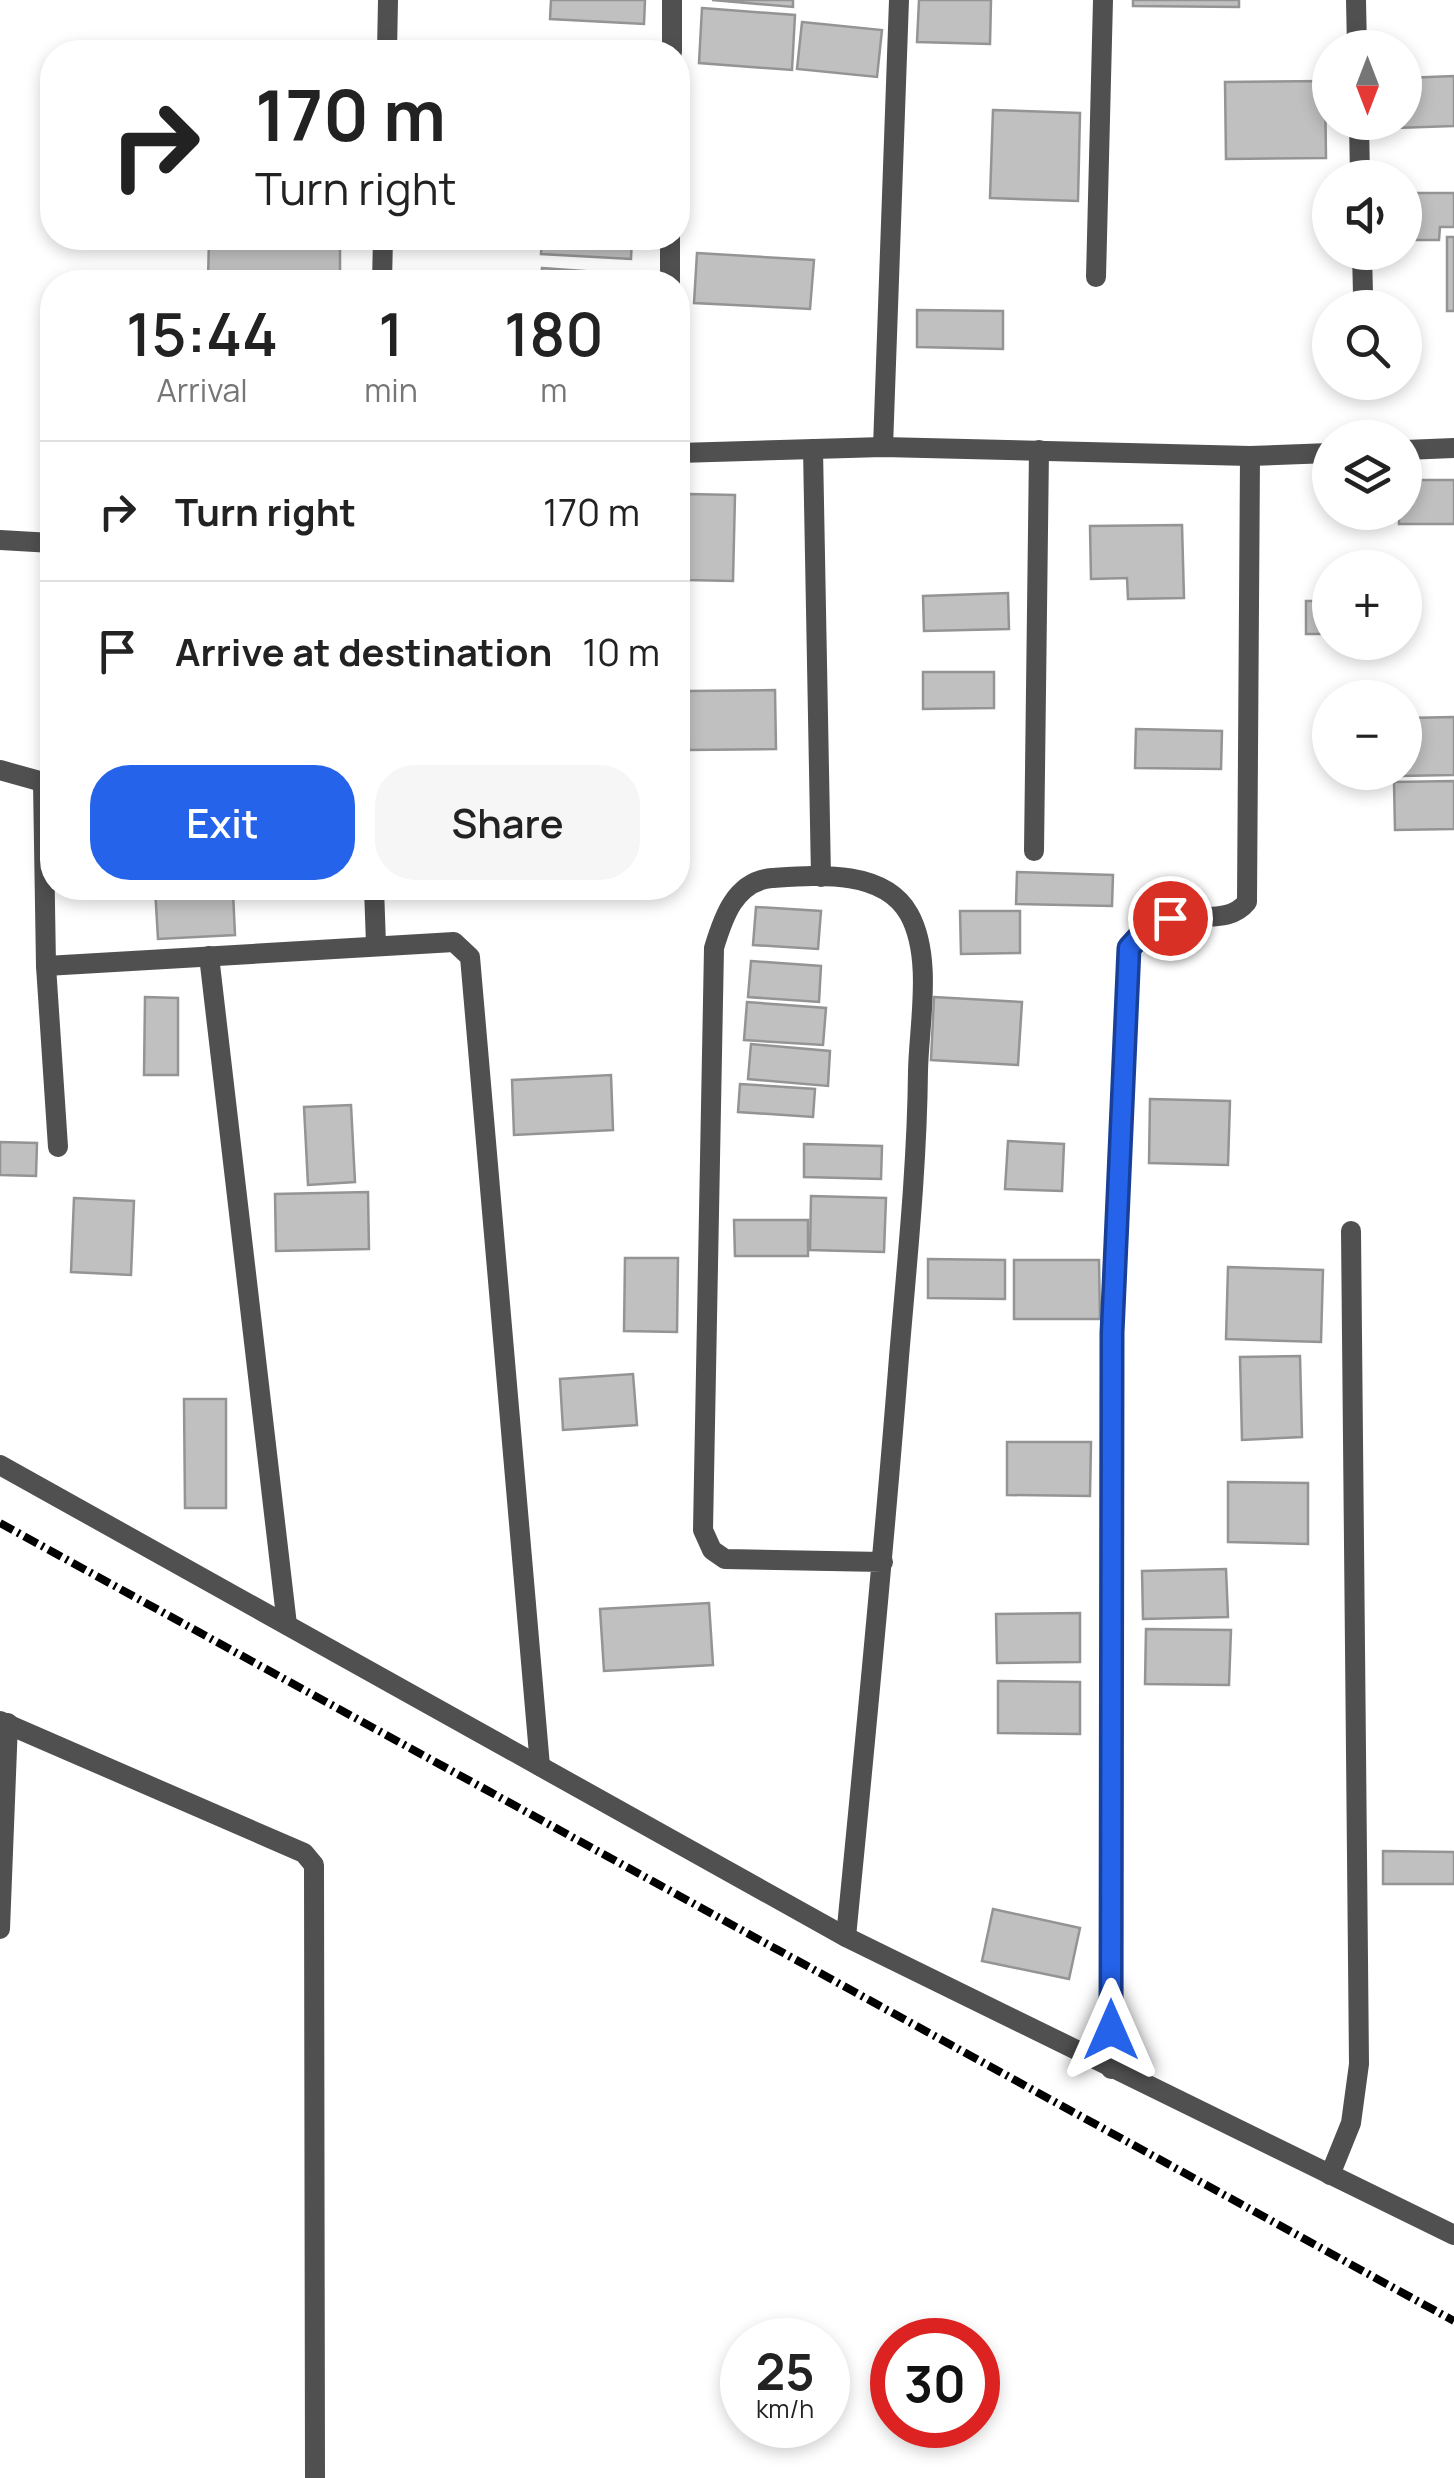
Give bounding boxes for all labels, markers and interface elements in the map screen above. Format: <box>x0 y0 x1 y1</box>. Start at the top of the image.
north arrow <box>1312 30 1422 140</box>
map controls <box>1312 30 1422 790</box>
text: 170 m <box>255 66 446 162</box>
icon: right <box>90 80 220 210</box>
text: Turn right <box>255 157 456 219</box>
button: sound <box>1312 160 1422 270</box>
button: search <box>1312 290 1422 400</box>
text: 15:44 <box>126 292 278 374</box>
text: 1 <box>378 292 404 374</box>
text: 180 <box>504 292 604 374</box>
text: Arrival <box>156 368 248 412</box>
text: min <box>364 368 418 412</box>
text: m <box>540 368 567 412</box>
button: layers <box>1312 420 1422 530</box>
icon: right <box>90 484 145 539</box>
text: Turn right <box>175 485 356 537</box>
text: 170 m <box>543 485 640 537</box>
button: + <box>1312 550 1422 660</box>
icon: arrive <box>90 624 145 679</box>
text: Arrive at destination <box>175 625 552 677</box>
text: 10 m <box>582 625 660 677</box>
button: − <box>1312 680 1422 790</box>
button: Exit <box>90 765 355 880</box>
button: Share <box>375 765 640 880</box>
pin <box>1128 876 1213 961</box>
icon: arrive <box>1143 891 1198 946</box>
position arrow <box>1059 1978 1163 2082</box>
speed limit sign: 30 <box>870 2318 1000 2448</box>
text: 25 <box>755 2337 815 2405</box>
text: km/h <box>756 2391 814 2426</box>

